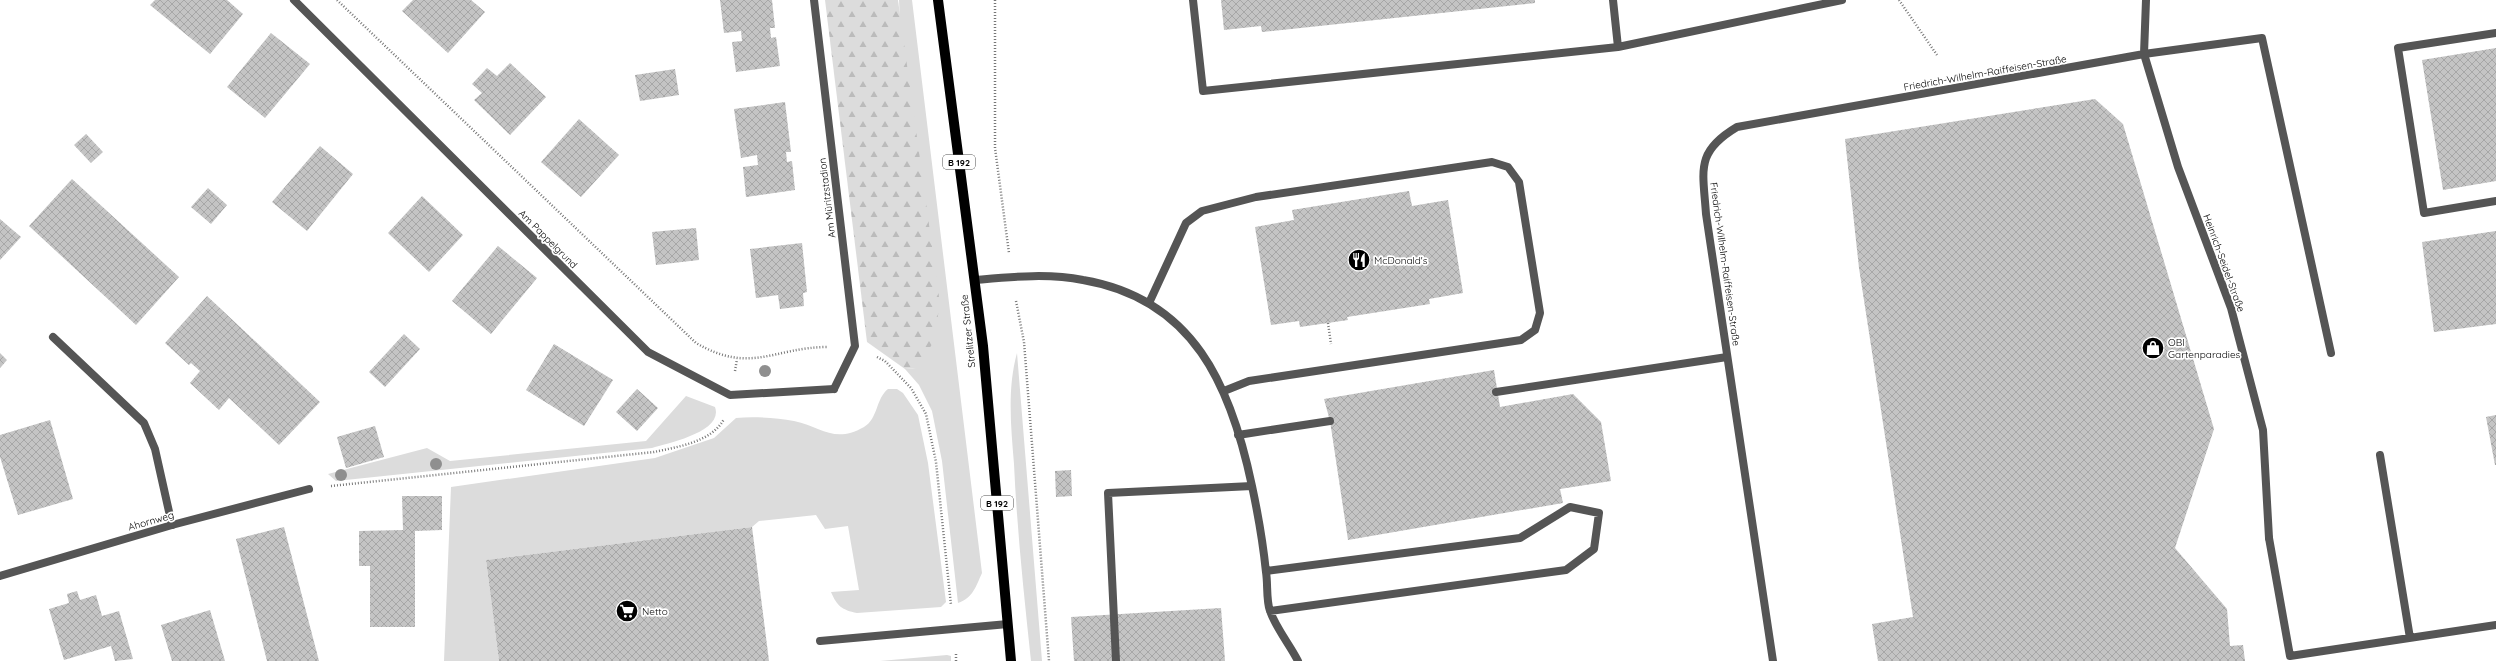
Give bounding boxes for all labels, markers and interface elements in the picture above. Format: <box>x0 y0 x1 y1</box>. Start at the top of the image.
street label: Friedrich-Wilhelm-Raiffeisen-Straße <box>1903 52 2068 94</box>
road number: B 192 <box>943 155 975 169</box>
street label: Am Müritzstadion <box>816 157 838 239</box>
street label: Friedrich-Wilhelm-Raiffeisen-Straße <box>1707 181 1743 347</box>
street label: Am Pappelgrund <box>516 207 580 271</box>
street label: Heinrich-Seidel-Straße <box>2200 212 2248 314</box>
restaurant icon: McDonald's <box>1346 247 1372 273</box>
place label: McDonald's <box>1374 254 1428 267</box>
street label: Strelitzer Straße <box>958 293 978 368</box>
shop icon: OBI Gartenparadies <box>2140 335 2166 361</box>
place label: OBI Gartenparadies <box>2168 336 2241 361</box>
road number: B 192 <box>981 496 1013 510</box>
street label: Ahornweg <box>127 508 175 534</box>
supermarket icon: Netto <box>614 598 640 624</box>
place label: Netto <box>642 605 668 618</box>

